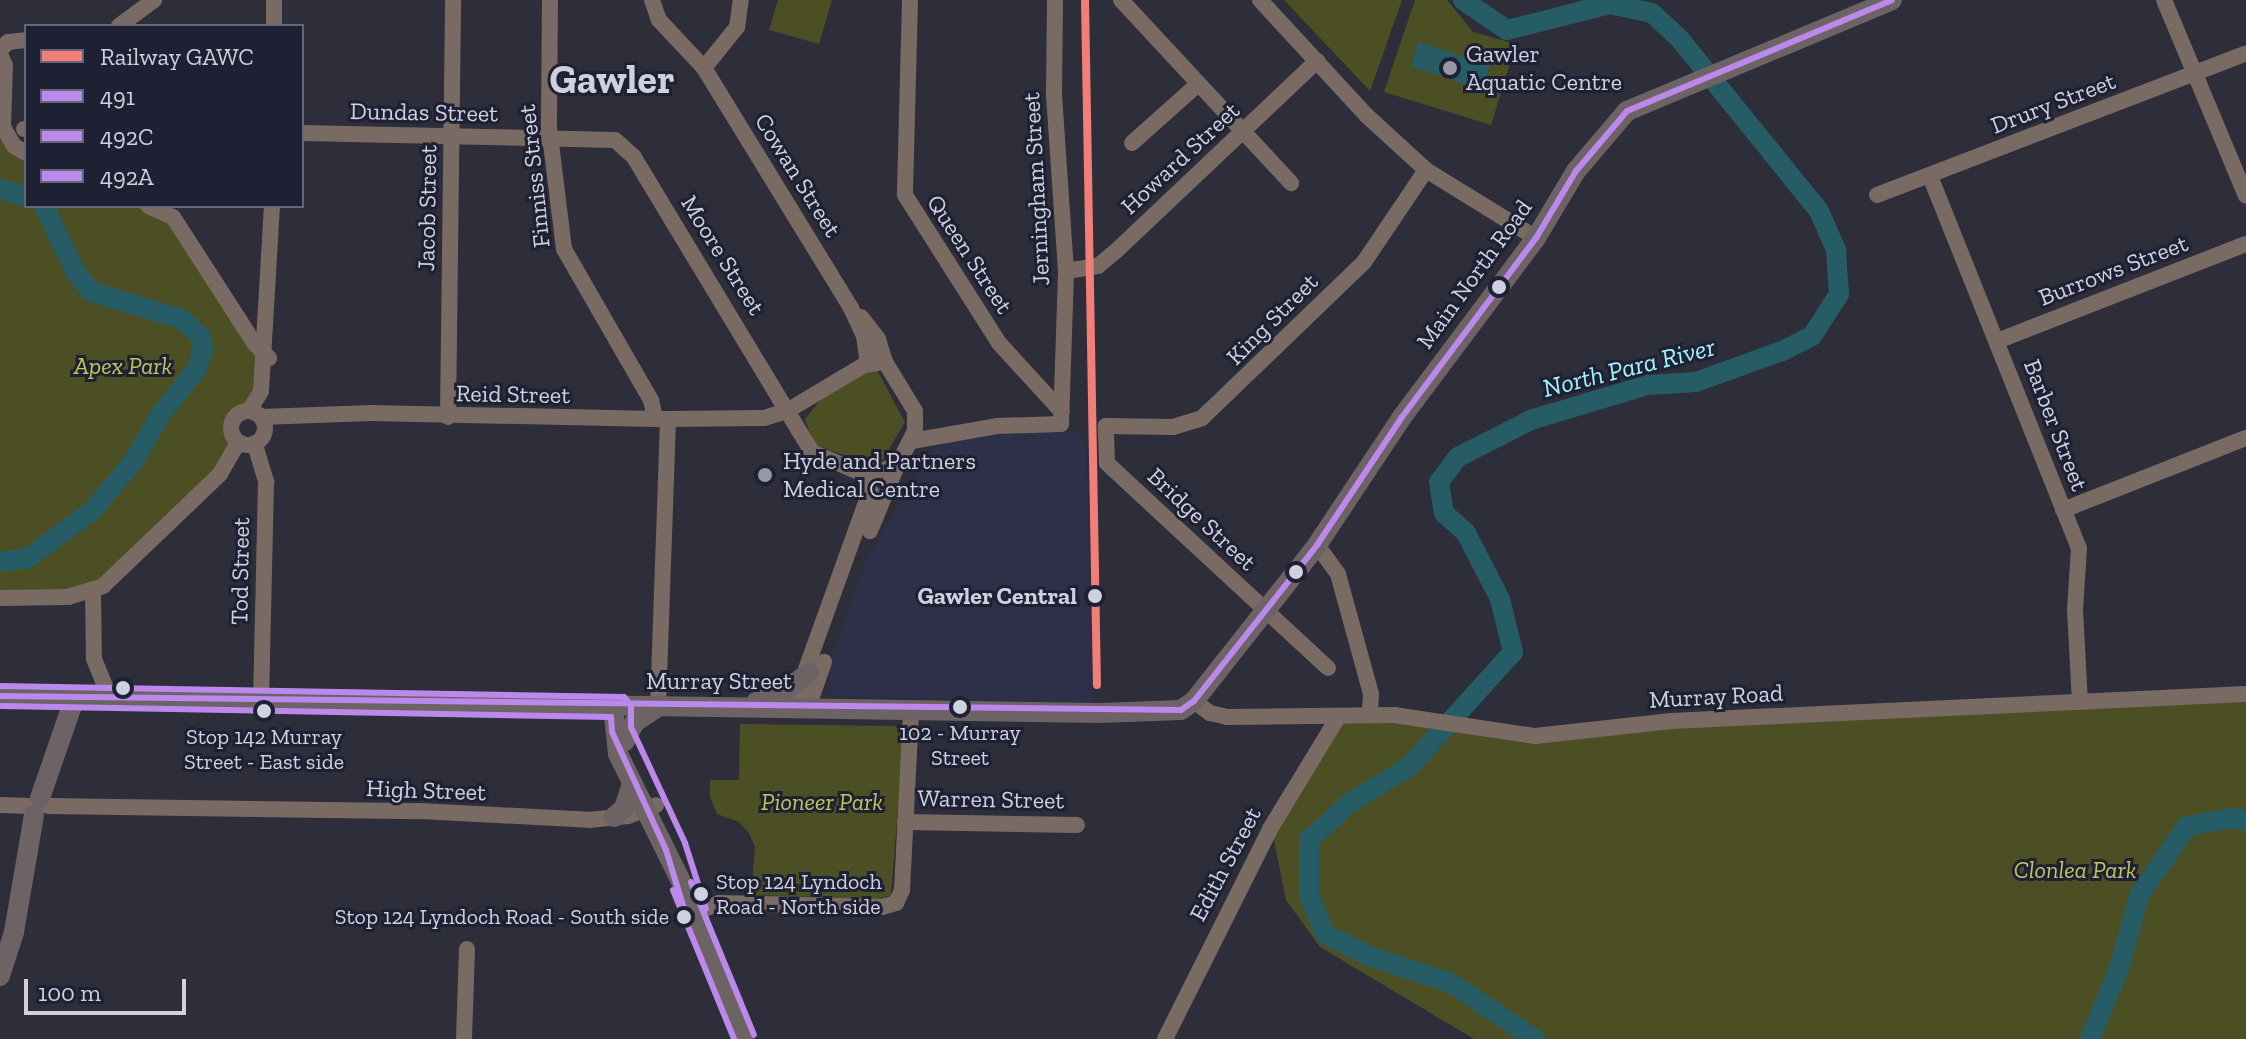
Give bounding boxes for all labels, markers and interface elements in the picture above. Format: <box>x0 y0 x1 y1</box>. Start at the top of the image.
legend <box>24 24 304 208</box>
place label: Gawler Aquatic Centre <box>1466 40 1622 96</box>
text: Railway GAWC <box>100 42 254 71</box>
district label: Gawler <box>549 55 675 103</box>
marker: Gawler Aquatic Centre <box>1441 59 1459 77</box>
street label: Drury Street <box>1986 66 2120 140</box>
text: 491 <box>100 82 135 111</box>
street label: Jerningham Street <box>1017 92 1055 286</box>
street label: Dundas Street <box>350 96 498 128</box>
street label: Howard Street <box>1115 96 1245 220</box>
street label: Finniss Street <box>512 103 556 249</box>
street label: Cowan Street <box>749 108 847 242</box>
text: 492C <box>100 122 154 151</box>
street label: Jacob Street <box>411 144 443 272</box>
text: 492A <box>100 162 154 191</box>
street label: Queen Street <box>921 189 1019 319</box>
street label: Moore Street <box>675 190 771 320</box>
street label: Main North Road <box>1410 194 1538 354</box>
street label: Burrows Street <box>2034 228 2192 312</box>
street label: King Street <box>1220 267 1324 371</box>
unlabelled marker <box>1491 279 1507 295</box>
water label: North Para River <box>1540 331 1718 405</box>
park label: Apex Park <box>74 352 172 380</box>
street label: Barber Street <box>2018 355 2094 495</box>
street label: Reid Street <box>456 379 570 409</box>
place label: Hyde and Partners Medical Centre <box>783 447 976 503</box>
street label: Bridge Street <box>1142 462 1262 576</box>
marker: Hyde and Partners Medical Centre <box>754 464 776 486</box>
street label: Tod Street <box>225 517 255 625</box>
unlabelled marker <box>1288 564 1304 580</box>
place label: Gawler Central <box>917 582 1077 610</box>
marker: Gawler Central <box>1084 585 1106 607</box>
street label: Murray Street <box>646 667 792 695</box>
street label: Murray Road <box>1648 678 1784 714</box>
unlabelled marker <box>115 680 131 696</box>
marker: 102 - Murray Street <box>952 699 968 715</box>
marker: Stop 142 Murray Street - East side <box>256 703 272 719</box>
place label: 102 - Murray Street <box>899 719 1021 770</box>
place label: Stop 142 Murray Street - East side <box>184 723 344 774</box>
street label: High Street <box>365 774 487 806</box>
street label: Warren Street <box>917 783 1065 815</box>
park label: Pioneer Park <box>761 788 883 816</box>
street label: Edith Street <box>1183 802 1267 926</box>
park label: Clonlea Park <box>2014 856 2136 884</box>
place label: Stop 124 Lyndoch Road - North side <box>716 868 882 920</box>
marker: Stop 124 Lyndoch Road - North side <box>693 886 709 902</box>
place label: Stop 124 Lyndoch Road - South side <box>334 904 669 930</box>
marker: Stop 124 Lyndoch Road - South side <box>676 909 692 925</box>
scale bar <box>28 963 190 1013</box>
text: 100 m <box>38 978 101 1007</box>

